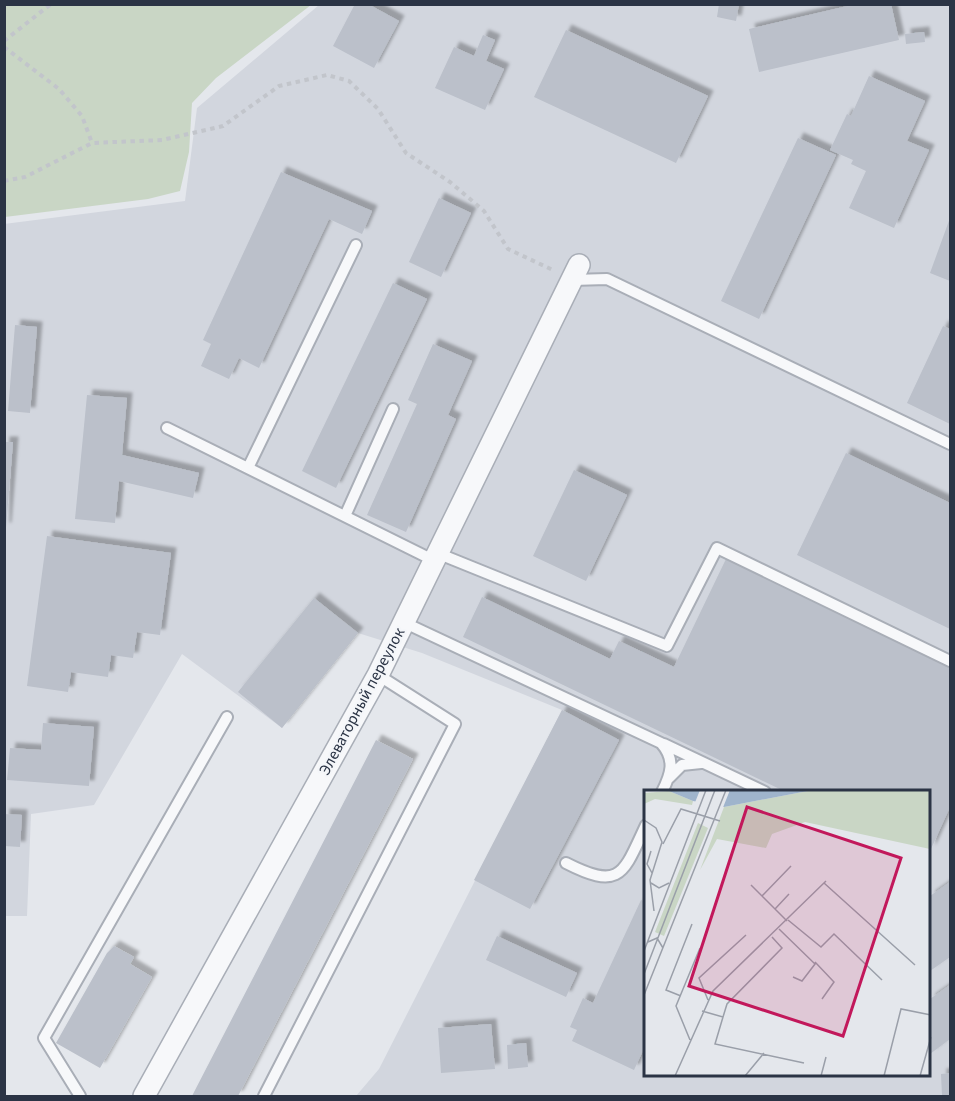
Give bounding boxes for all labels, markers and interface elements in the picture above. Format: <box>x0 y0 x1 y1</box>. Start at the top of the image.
street label: Элеваторный переулок <box>314 624 410 779</box>
inset map <box>644 790 931 1077</box>

